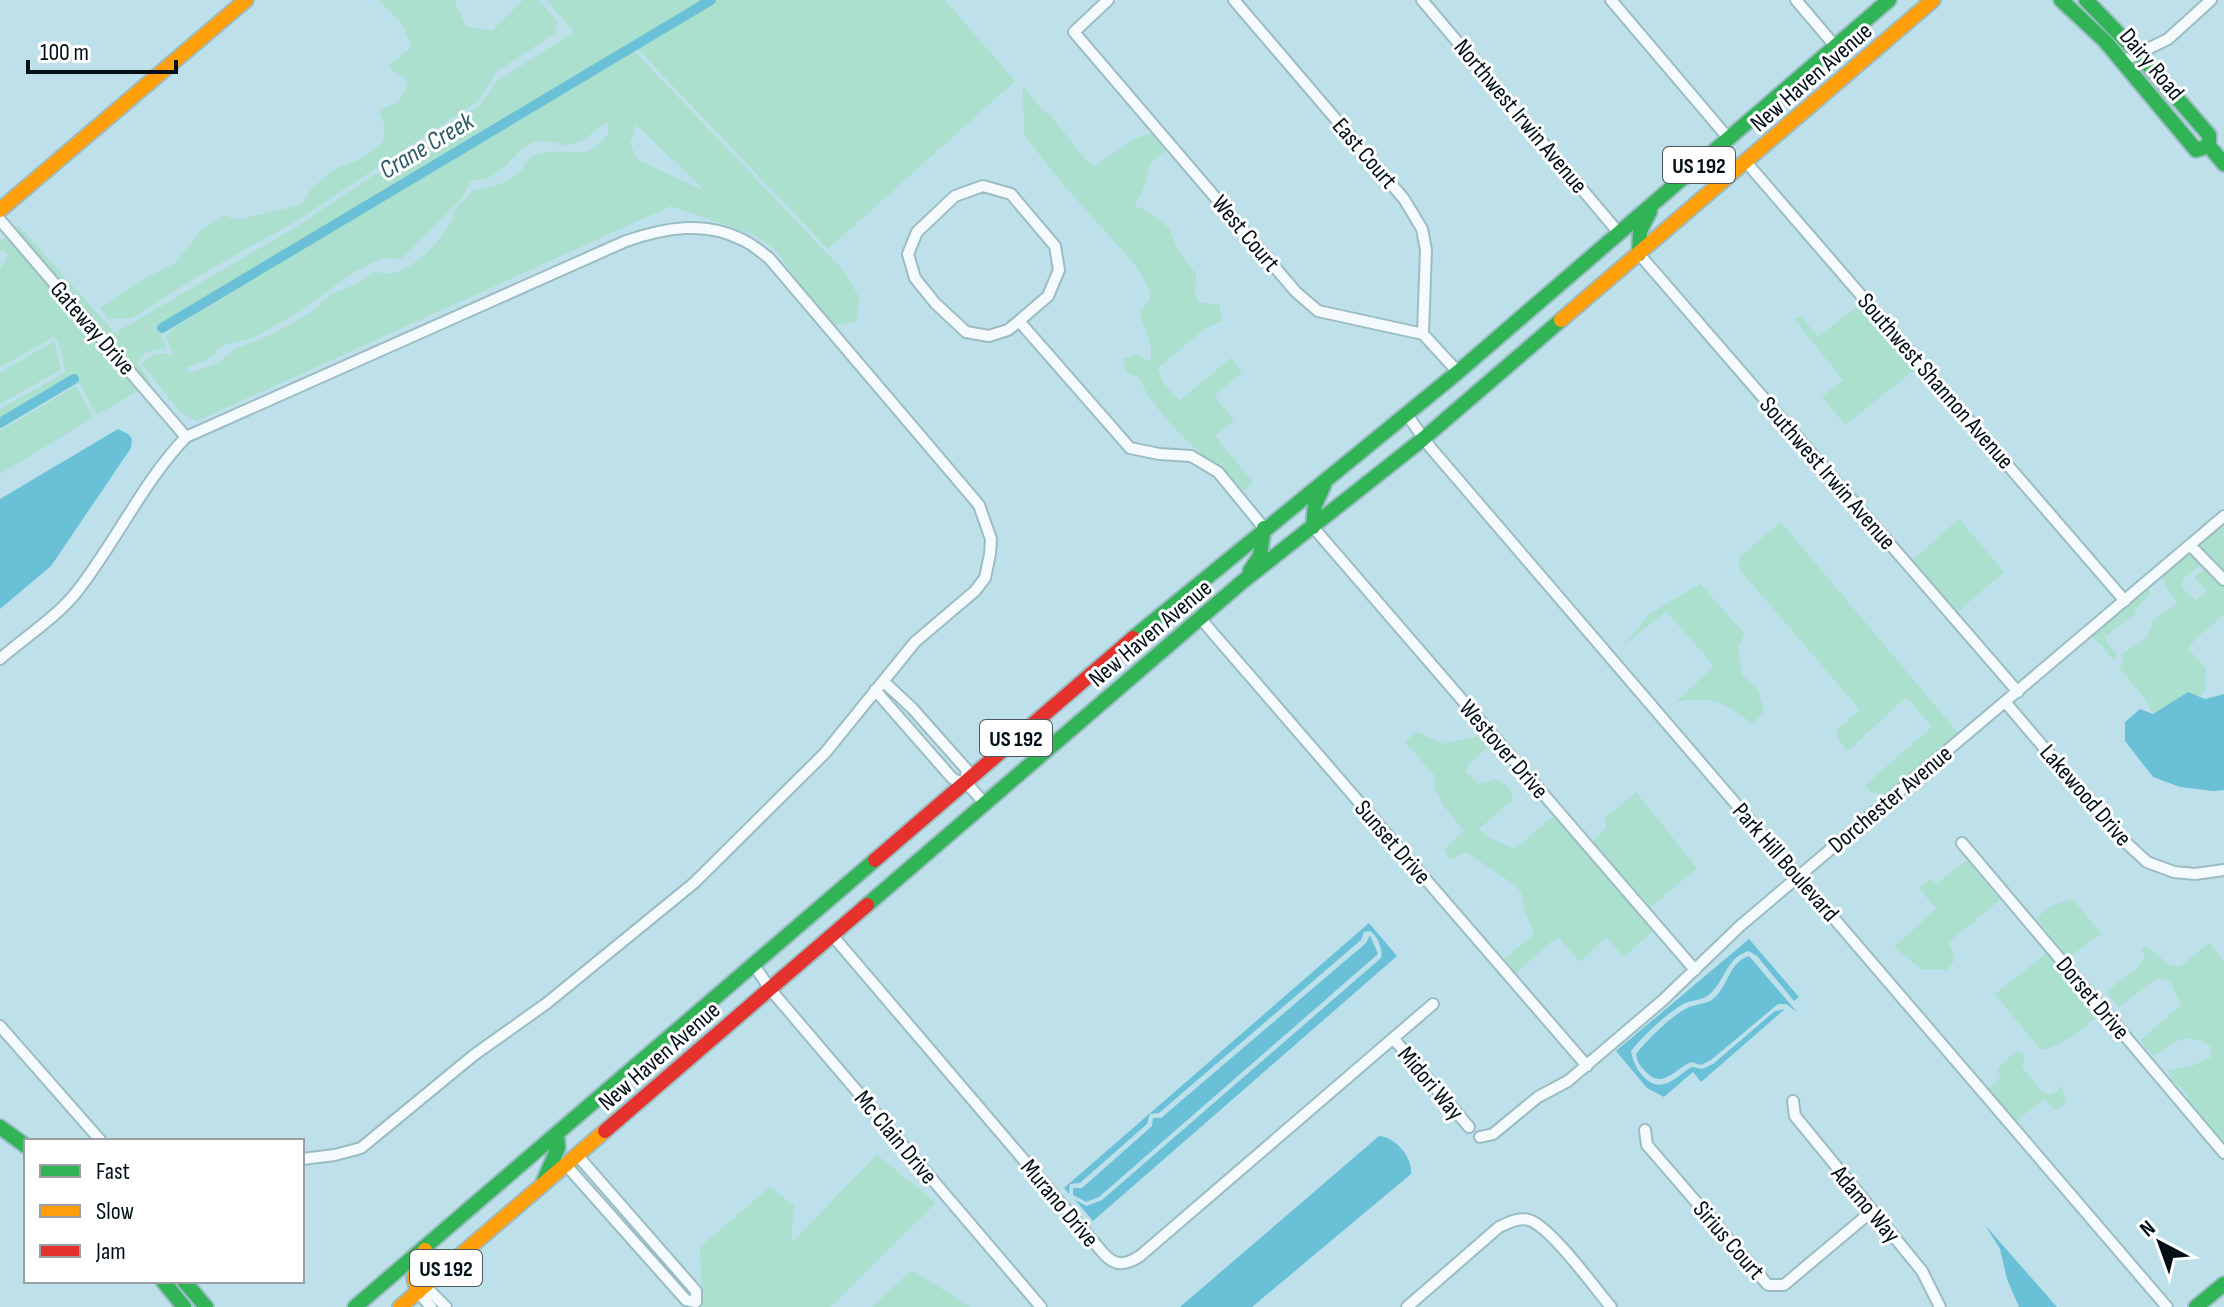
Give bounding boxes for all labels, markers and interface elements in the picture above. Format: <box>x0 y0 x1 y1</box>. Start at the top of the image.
street label: New Haven Avenue <box>1745 17 1878 138</box>
street label: Dairy Road <box>2113 22 2190 106</box>
scale bar <box>28 24 176 74</box>
street label: Northwest Irwin Avenue <box>1448 33 1594 199</box>
text: 100 m <box>40 38 89 67</box>
water label: Crane Creek <box>374 106 480 186</box>
street label: East Court <box>1326 112 1403 195</box>
road number: US 192 <box>1663 147 1735 183</box>
street label: West Court <box>1205 189 1286 277</box>
street label: Gateway Drive <box>44 275 141 381</box>
street label: Southwest Shannon Avenue <box>1851 287 2020 475</box>
street label: Southwest Irwin Avenue <box>1753 391 1902 556</box>
street label: New Haven Avenue <box>1083 573 1218 693</box>
street label: Westover Drive <box>1453 694 1554 805</box>
road number: US 192 <box>980 720 1052 756</box>
street label: Lakewood Drive <box>2034 738 2138 852</box>
street label: Dorchester Avenue <box>1823 739 1958 860</box>
street label: Sunset Drive <box>1348 794 1437 890</box>
street label: Park Hill Boulevard <box>1726 797 1845 928</box>
street label: Dorset Drive <box>2050 951 2136 1046</box>
street label: New Haven Avenue <box>593 996 726 1117</box>
street label: Midori Way <box>1391 1041 1470 1126</box>
street label: Mc Clain Drive <box>848 1085 943 1190</box>
legend <box>24 1139 304 1283</box>
street label: Murano Drive <box>1014 1153 1105 1253</box>
text: Fast <box>96 1157 130 1186</box>
street label: Adamo Way <box>1824 1159 1906 1249</box>
street label: Sirius Court <box>1687 1195 1771 1285</box>
text: Slow <box>96 1197 134 1226</box>
north arrow <box>2120 1203 2200 1283</box>
text: N <box>2135 1215 2161 1243</box>
text: Jam <box>95 1237 126 1266</box>
road number: US 192 <box>410 1250 482 1286</box>

